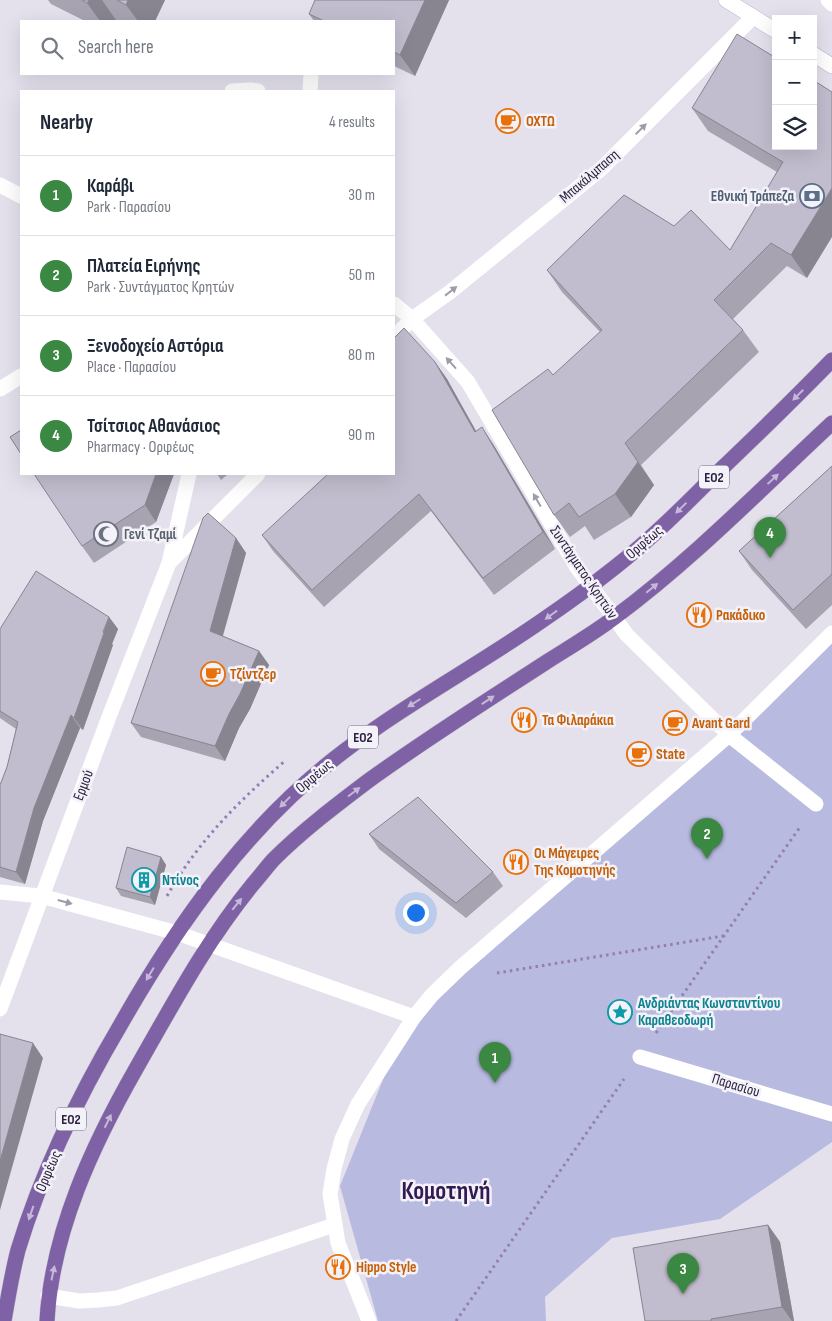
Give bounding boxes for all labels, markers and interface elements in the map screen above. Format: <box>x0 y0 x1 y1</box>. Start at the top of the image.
map controls <box>772 15 817 150</box>
button: + <box>772 15 817 60</box>
search box <box>20 20 395 75</box>
icon: search <box>38 34 66 62</box>
text: Search here <box>78 36 154 59</box>
button: − <box>772 60 817 105</box>
button: layers <box>772 105 817 150</box>
cafe icon: ΟΧΤΩ <box>495 108 521 134</box>
text: Nearby <box>40 110 93 135</box>
place label: ΟΧΤΩ <box>526 112 555 131</box>
text: 4 results <box>329 113 375 132</box>
one-way arrow <box>635 123 647 135</box>
street label: Μπακάλμπαση <box>556 145 623 207</box>
text: Καράβι <box>87 175 134 198</box>
bank icon: Εθνική Τράπεζα <box>799 183 825 209</box>
text: 1 <box>53 186 59 205</box>
text: 30 m <box>348 186 375 205</box>
place label: Εθνική Τράπεζα <box>711 187 794 206</box>
text: Park · Παρασίου <box>87 198 171 217</box>
text: Πλατεία Ειρήνης <box>87 255 200 278</box>
text: 2 <box>52 266 60 285</box>
text: 50 m <box>349 266 375 285</box>
text: Park · Συντάγματος Κρητών <box>87 278 234 297</box>
one-way arrow <box>444 285 457 296</box>
text: Ξενοδοχείο Αστόρια <box>87 335 223 358</box>
text: 3 <box>52 346 60 365</box>
text: 80 m <box>348 346 375 365</box>
one-way arrow <box>445 357 457 369</box>
text: Place · Παρασίου <box>87 358 176 377</box>
one-way arrow <box>792 389 804 401</box>
text: Τσίτσιος Αθανάσιος <box>87 415 220 438</box>
text: 4 <box>52 426 60 445</box>
text: 90 m <box>348 426 375 445</box>
text: Pharmacy · Ορφέως <box>87 438 194 457</box>
road number: ΕΟ2 <box>699 466 729 488</box>
one-way arrow <box>766 473 778 485</box>
one-way arrow <box>533 493 542 507</box>
one-way arrow <box>676 502 688 514</box>
pin: 4 <box>754 517 786 558</box>
mosque icon: Γενί Τζαμί <box>93 521 119 547</box>
street label: Ορφέως <box>622 521 667 564</box>
street label: Συντάγματος Κρητών <box>545 522 622 623</box>
place label: Γενί Τζαμί <box>124 525 177 544</box>
one-way arrow <box>645 582 658 593</box>
restaurant icon: Ρακάδικο <box>686 602 712 628</box>
place label: Ρακάδικο <box>716 606 765 625</box>
one-way arrow <box>544 610 557 620</box>
cafe icon: Τζίντζερ <box>200 661 226 687</box>
place label: Τζίντζερ <box>230 665 276 684</box>
one-way arrow <box>481 695 495 705</box>
one-way arrow <box>407 698 421 707</box>
restaurant icon: Τα Φιλαράκια <box>511 707 537 733</box>
cafe icon: Avant Gard <box>662 710 688 736</box>
place label: Τα Φιλαράκια <box>542 711 614 730</box>
place label: Avant Gard <box>691 714 750 733</box>
road number: ΕΟ2 <box>348 726 378 749</box>
cafe icon: State <box>626 741 652 767</box>
place label: State <box>656 745 685 764</box>
street label: Ορφέως <box>292 755 337 797</box>
street label: Ερμού <box>69 767 98 803</box>
one-way arrow <box>347 787 361 797</box>
one-way arrow <box>279 795 291 807</box>
pin: 2 <box>691 818 723 859</box>
place label: Οι Μάγειρες Της Κομοτηνής <box>534 844 616 880</box>
restaurant icon: Οι Μάγειρες Της Κομοτηνής <box>503 849 529 875</box>
building icon: Ντίνος <box>131 867 157 893</box>
place label: Ντίνος <box>162 871 199 890</box>
one-way arrow <box>231 898 242 911</box>
one-way arrow <box>58 899 73 907</box>
your location <box>403 900 429 926</box>
one-way arrow <box>146 968 155 981</box>
place label: Ανδριάντας Κωνσταντίνου Καραθεοδωρή <box>637 994 781 1030</box>
place icon: Ανδριάντας Κωνσταντίνου Καραθεοδωρή <box>607 999 633 1025</box>
pin: 1 <box>479 1042 511 1083</box>
street label: Παρασίου <box>710 1069 762 1102</box>
road number: ΕΟ2 <box>56 1108 86 1130</box>
one-way arrow <box>104 1113 113 1128</box>
street label: Ορφέως <box>31 1148 66 1195</box>
district label: Κομοτηνή <box>401 1176 491 1207</box>
one-way arrow <box>27 1206 35 1221</box>
pin: 3 <box>667 1253 699 1294</box>
restaurant icon: Hippo Style <box>325 1254 351 1280</box>
place label: Hippo Style <box>356 1258 416 1277</box>
one-way arrow <box>49 1265 57 1280</box>

